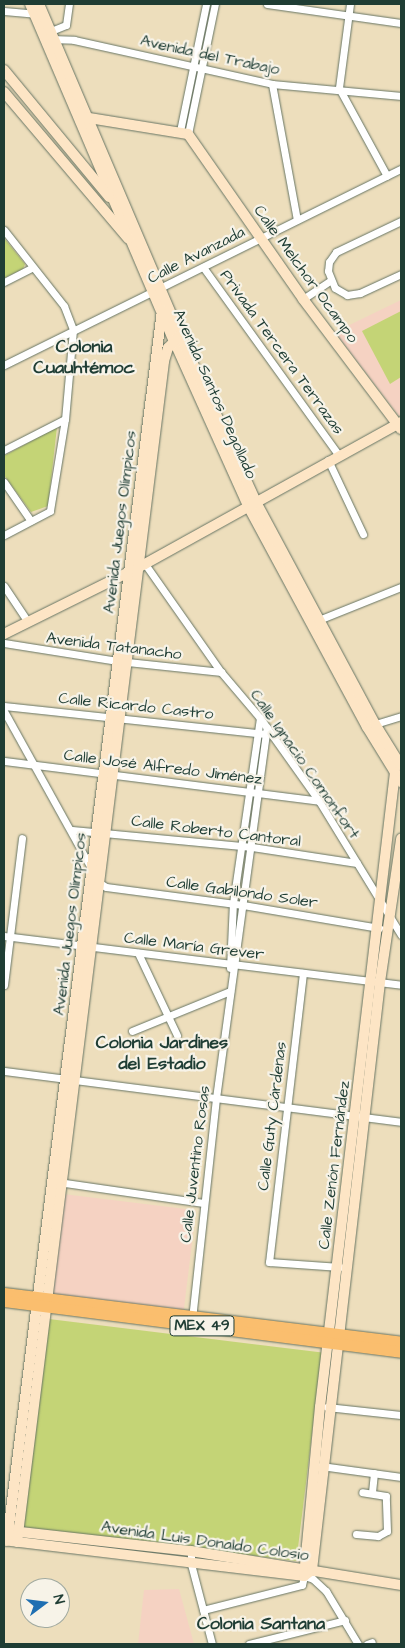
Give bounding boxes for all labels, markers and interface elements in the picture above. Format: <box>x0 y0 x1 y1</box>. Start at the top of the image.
street label: Avenida del Trabajo <box>139 31 281 79</box>
street label: Calle Melchor Ocampo <box>250 201 362 347</box>
street label: Calle Avanzada <box>144 222 248 288</box>
street label: Privada Tercera Terrazas <box>216 266 348 438</box>
street label: Avenida Santos Degollado <box>169 306 261 482</box>
district label: Colonia Cuauhtémoc <box>33 337 135 379</box>
street label: Avenida Juegos Olímpicos <box>99 430 141 614</box>
street label: Avenida Tatanacho <box>45 628 183 664</box>
street label: Calle Ignacio Comonfort <box>246 686 364 842</box>
street label: Calle Ricardo Castro <box>57 688 215 724</box>
street label: Calle José Alfredo Jiménez <box>63 745 263 789</box>
street label: Calle Roberto Cantoral <box>130 811 302 851</box>
street label: Avenida Juegos Olímpicos <box>49 832 91 1016</box>
street label: Calle Gabilondo Soler <box>165 872 319 912</box>
street label: Calle María Grever <box>123 928 265 964</box>
district label: Colonia Jardines del Estadio <box>96 1033 228 1076</box>
street label: Calle Guty Cárdenas <box>253 1041 291 1191</box>
street label: Calle Zenón Fernández <box>314 1080 354 1250</box>
street label: Calle Juventino Rosas <box>176 1084 214 1244</box>
road number: MEX 49 <box>168 1314 236 1338</box>
street label: Avenida Luis Donaldo Colosio <box>100 1517 310 1565</box>
north arrow <box>20 1578 70 1628</box>
text: N <box>48 1593 69 1606</box>
district label: Colonia Santana <box>197 1613 325 1635</box>

